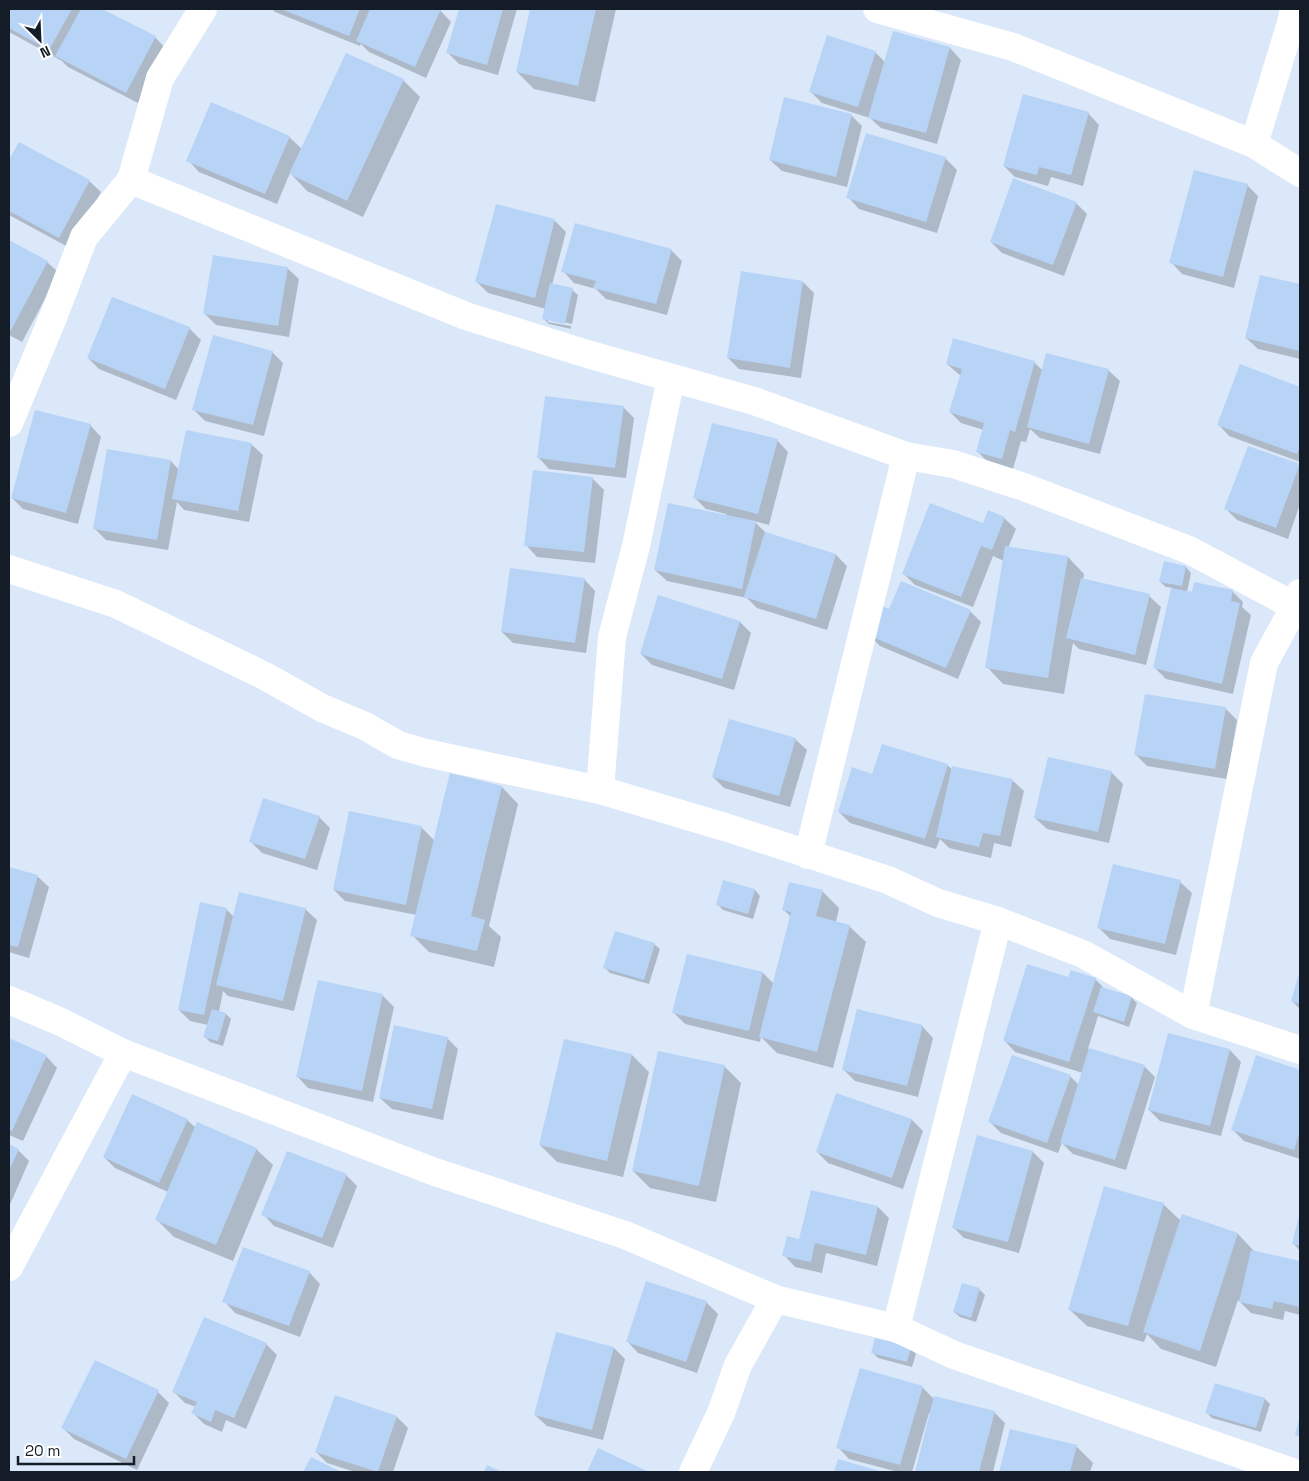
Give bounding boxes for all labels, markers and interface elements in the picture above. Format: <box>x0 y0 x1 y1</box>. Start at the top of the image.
north arrow <box>15 15 65 65</box>
text: N <box>37 42 53 62</box>
scale bar <box>18 1434 134 1466</box>
text: 20 m <box>25 1441 60 1460</box>

